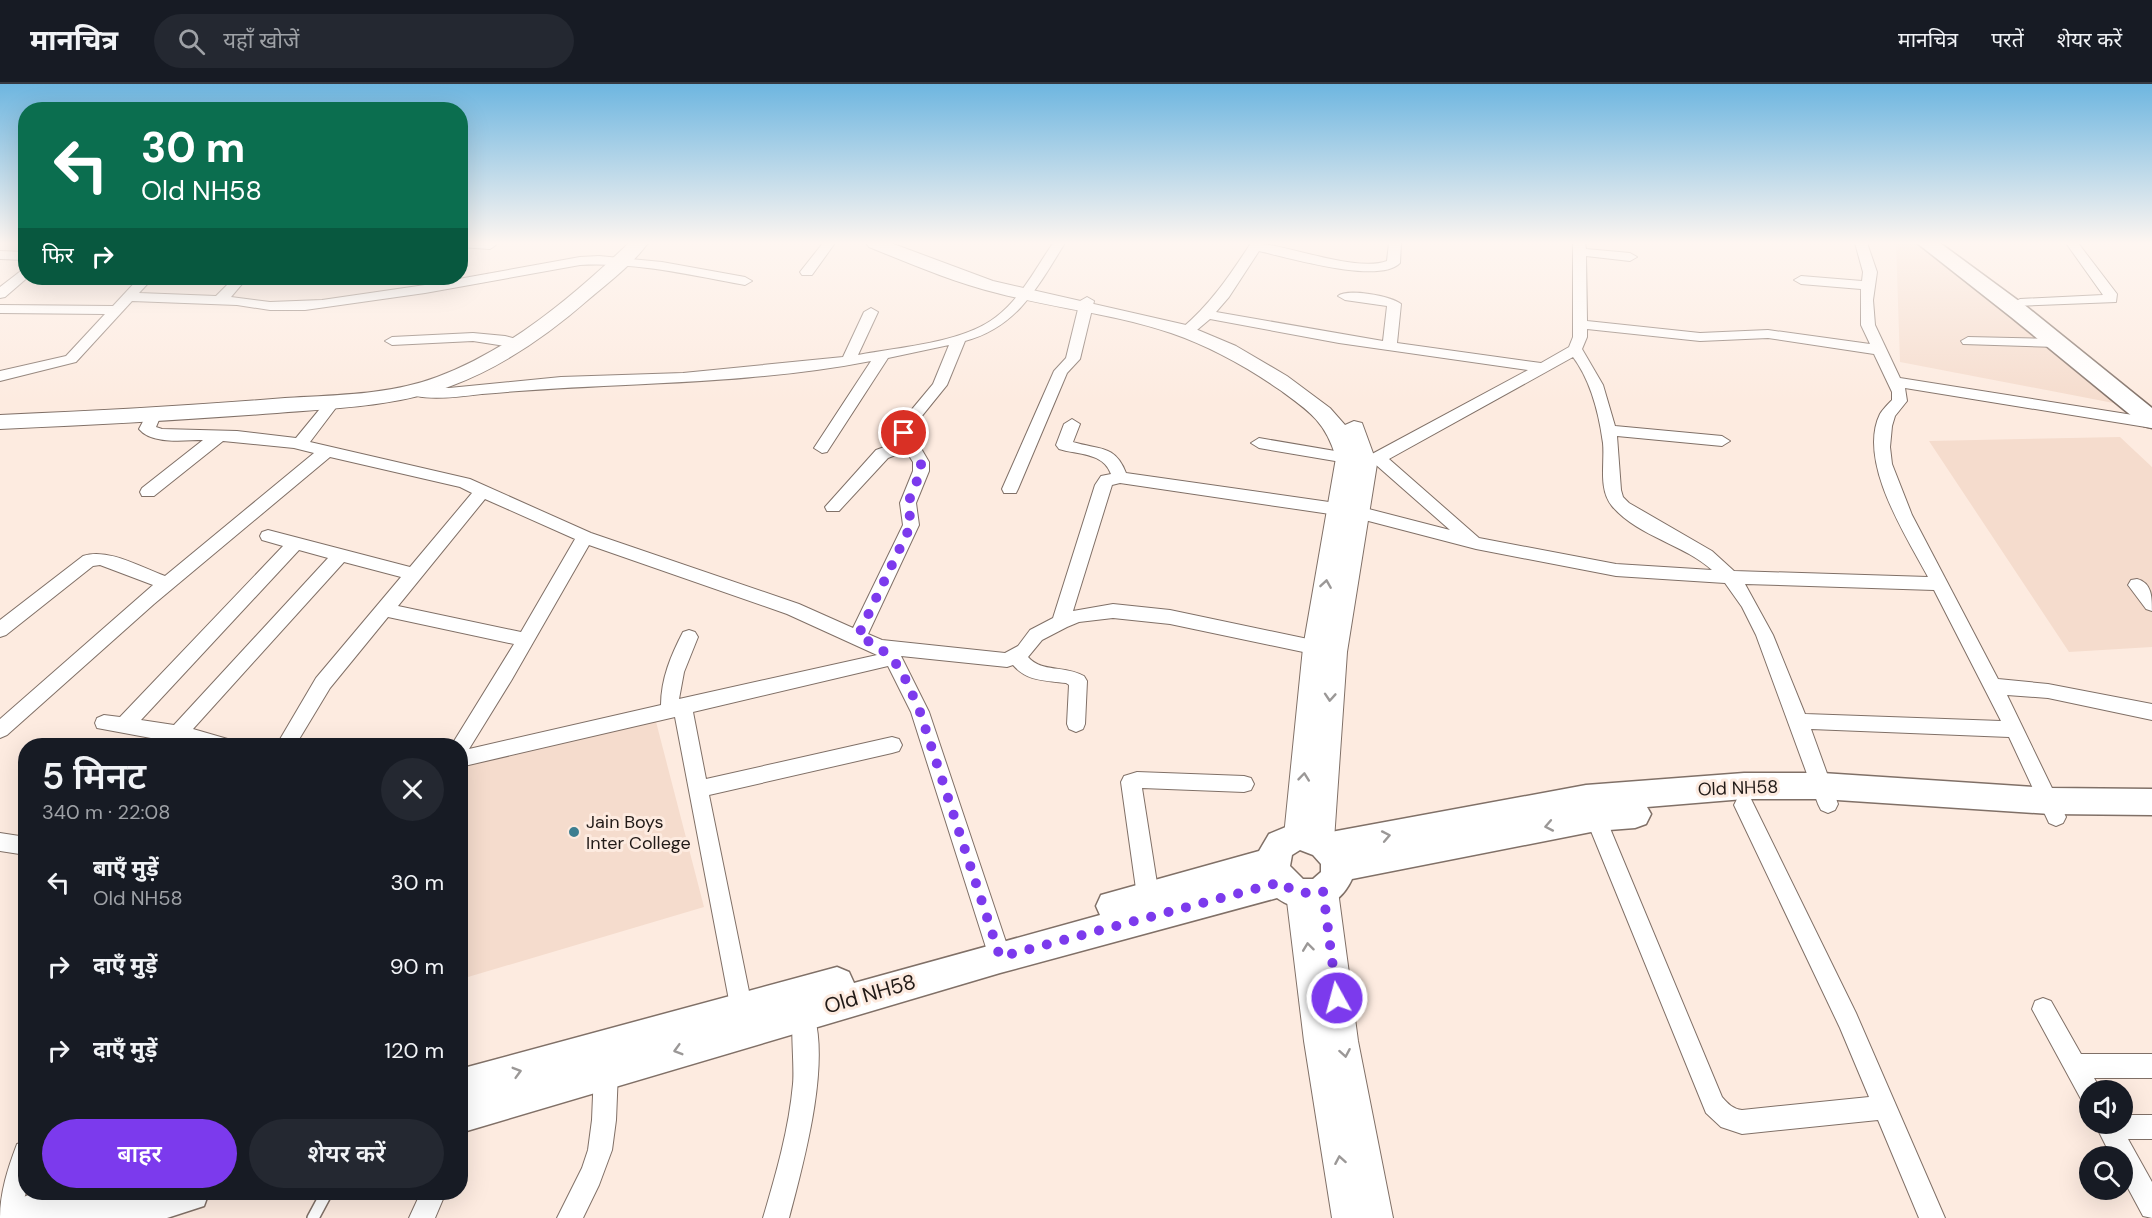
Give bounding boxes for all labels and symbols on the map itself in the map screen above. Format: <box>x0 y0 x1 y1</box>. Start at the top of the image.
pin <box>878 407 929 458</box>
one-way arrow <box>1320 579 1332 588</box>
one-way arrow <box>1324 693 1337 702</box>
one-way arrow <box>1297 773 1309 782</box>
street label: Old NH58 <box>1697 775 1779 801</box>
place label: Jain Boys Inter College <box>586 810 691 855</box>
one-way arrow <box>1545 819 1555 832</box>
marker: Jain Boys Inter College <box>567 825 581 839</box>
one-way arrow <box>1381 830 1391 843</box>
one-way arrow <box>1302 942 1314 951</box>
position arrow <box>1305 966 1369 1030</box>
street label: Old NH58 <box>821 968 919 1020</box>
one-way arrow <box>673 1043 684 1055</box>
one-way arrow <box>1338 1048 1351 1058</box>
one-way arrow <box>511 1067 522 1079</box>
one-way arrow <box>1334 1156 1347 1166</box>

